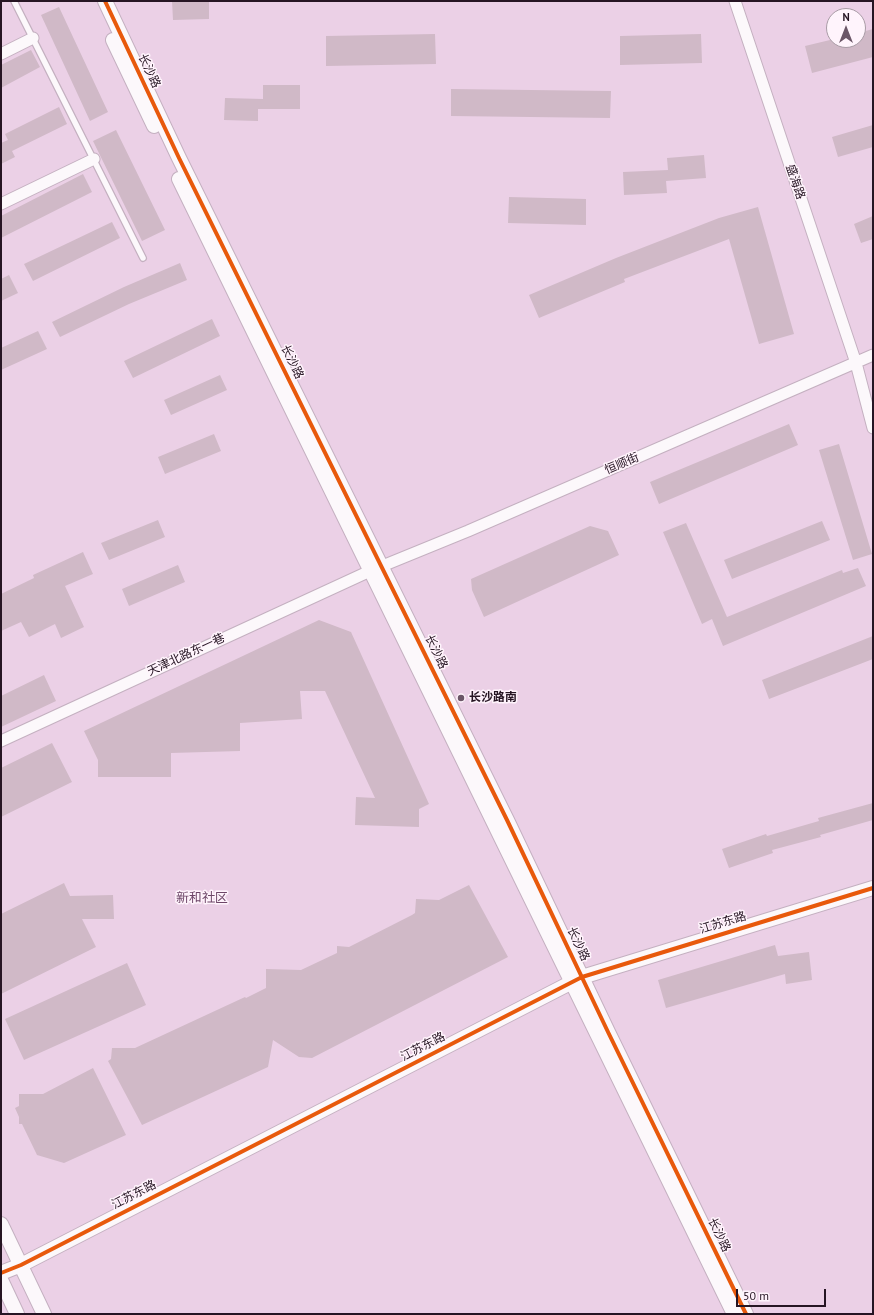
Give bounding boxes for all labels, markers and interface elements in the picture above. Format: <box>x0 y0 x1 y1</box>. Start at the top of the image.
north arrow <box>826 8 866 48</box>
text: N <box>842 10 850 24</box>
street label: 长沙路 <box>135 52 163 90</box>
street label: 盛海路 <box>782 163 808 201</box>
street label: 长沙路 <box>278 343 306 381</box>
street label: 恒顺街 <box>603 450 641 478</box>
street label: 天津北路东一巷 <box>145 631 227 679</box>
street label: 长沙路 <box>422 633 450 671</box>
place label: 长沙路南 <box>469 691 517 705</box>
marker: 长沙路南 <box>456 693 466 703</box>
district label: 新和社区 <box>176 890 228 906</box>
street label: 江苏东路 <box>698 909 748 937</box>
street label: 长沙路 <box>564 925 592 963</box>
street label: 江苏东路 <box>398 1030 448 1064</box>
street label: 江苏东路 <box>109 1178 159 1212</box>
street label: 长沙路 <box>705 1216 733 1254</box>
scale bar <box>738 1281 828 1307</box>
text: 50 m <box>743 1288 769 1303</box>

